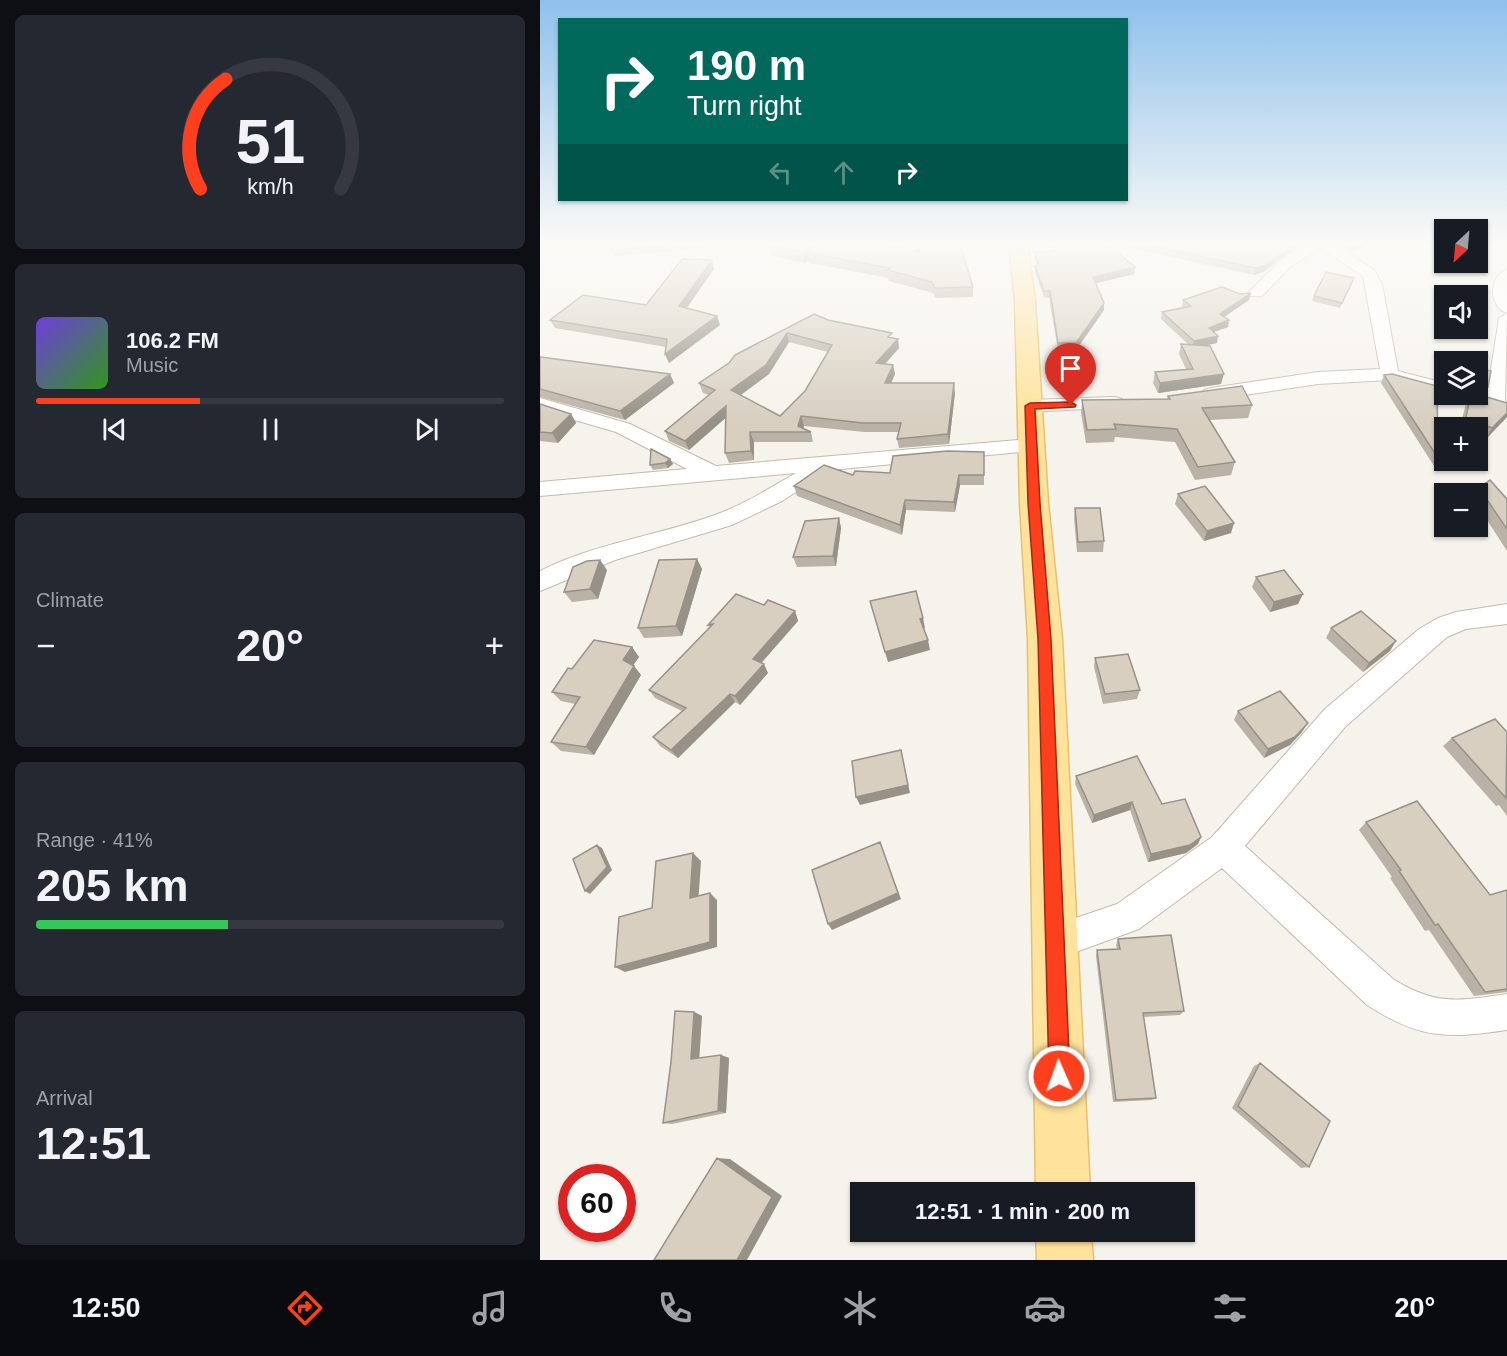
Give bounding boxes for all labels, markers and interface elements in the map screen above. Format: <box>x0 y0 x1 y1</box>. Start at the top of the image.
icon: right <box>588 42 666 120</box>
text: 190 m <box>687 42 806 89</box>
text: Turn right <box>687 91 802 121</box>
text: 51 <box>235 107 305 176</box>
icon: left <box>764 156 797 189</box>
icon: ahead <box>827 156 860 189</box>
icon: right <box>890 156 923 189</box>
text: km/h <box>247 175 293 199</box>
north arrow <box>1434 219 1488 273</box>
map controls <box>1434 219 1488 537</box>
button: sound <box>1434 285 1488 339</box>
text: 106.2 FM <box>126 328 219 353</box>
pin <box>1045 343 1096 405</box>
button: layers <box>1434 351 1488 405</box>
icon: arrive <box>1054 352 1087 385</box>
text: Music <box>126 354 178 376</box>
icon: previous <box>98 413 131 446</box>
icon: pause <box>254 413 287 446</box>
icon: next <box>410 413 443 446</box>
button: + <box>1434 417 1488 471</box>
button: − <box>1434 483 1488 537</box>
text: Climate <box>36 589 104 611</box>
text: 20° <box>236 620 304 671</box>
text: − <box>36 627 55 664</box>
text: + <box>485 627 504 664</box>
text: Range · 41% <box>36 829 153 851</box>
text: 205 km <box>36 860 189 911</box>
position arrow <box>1027 1044 1091 1108</box>
text: Arrival <box>36 1087 93 1109</box>
text: 12:51 <box>36 1118 151 1169</box>
speed limit sign: 60 <box>558 1164 636 1242</box>
text: 12:51 · 1 min · 200 m <box>915 1199 1130 1224</box>
icon: directions <box>284 1287 326 1329</box>
icon: music <box>469 1287 511 1329</box>
icon: phone <box>654 1287 696 1329</box>
icon: climate <box>839 1287 881 1329</box>
icon: car <box>1024 1287 1066 1329</box>
icon: filters <box>1209 1287 1251 1329</box>
text: 12:50 <box>72 1293 141 1323</box>
text: 20° <box>1395 1293 1435 1323</box>

